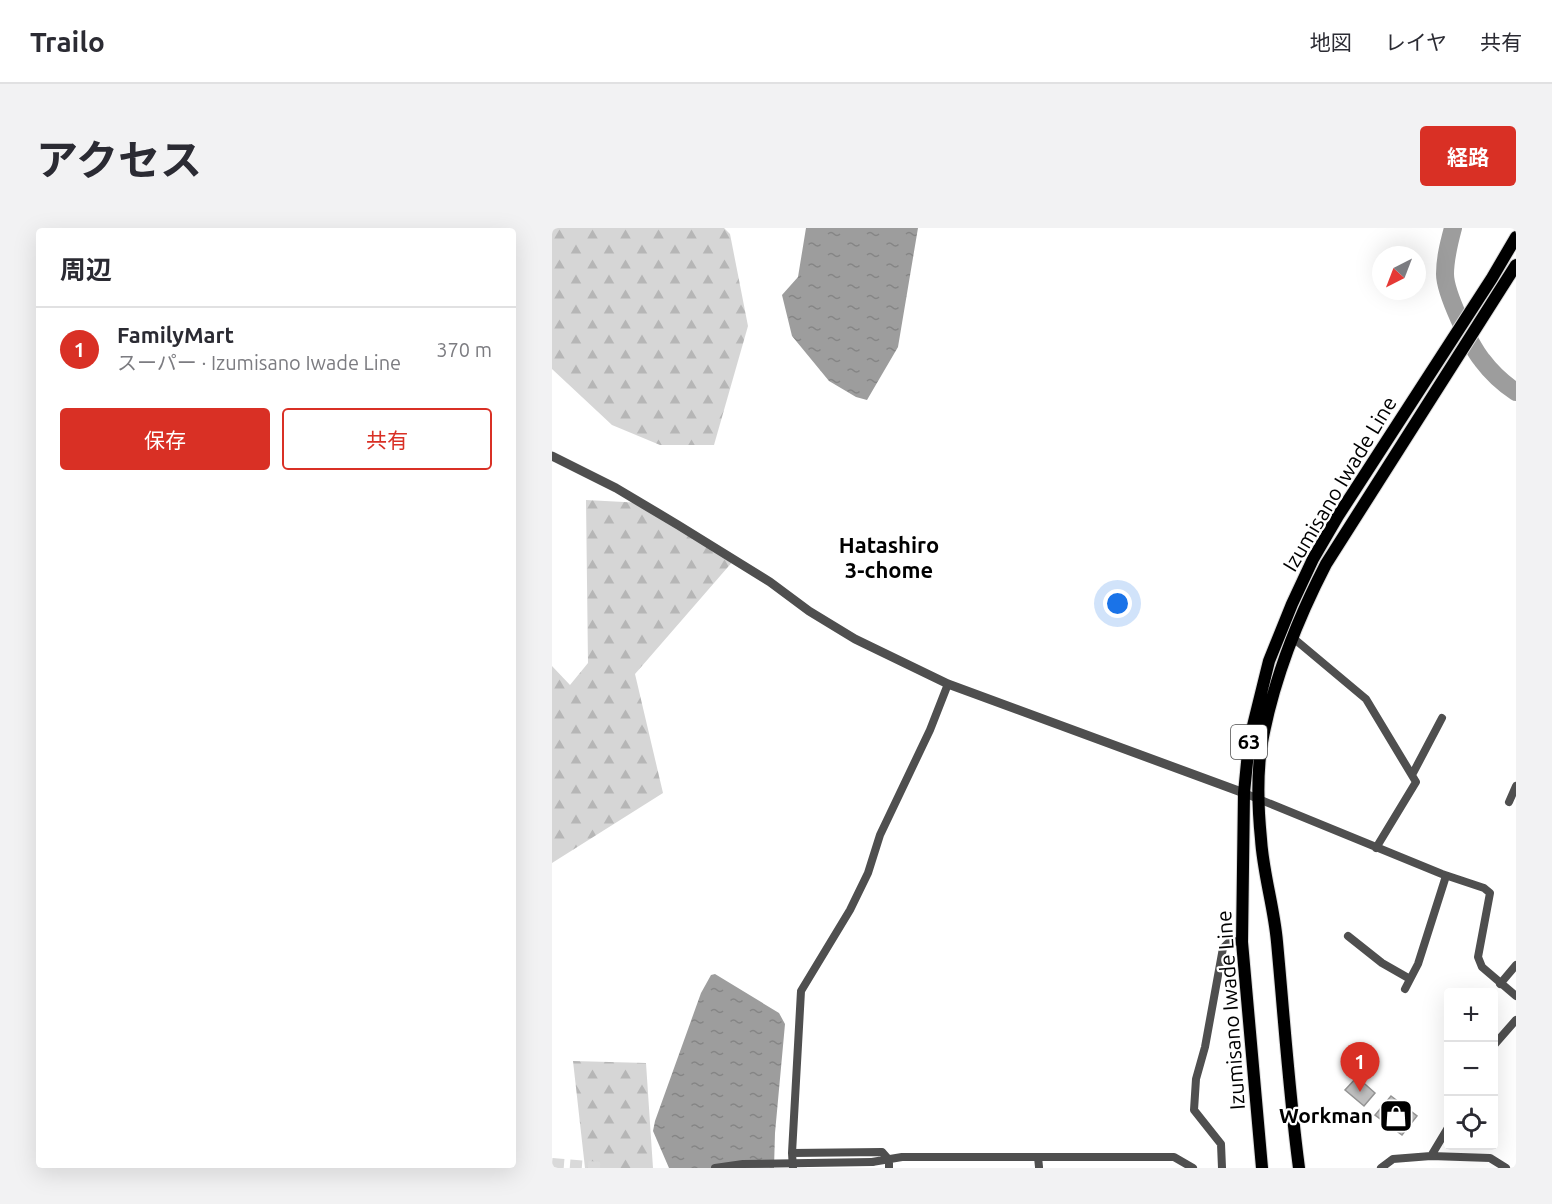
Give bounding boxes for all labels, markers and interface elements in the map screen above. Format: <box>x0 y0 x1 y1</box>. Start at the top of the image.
text: Trailo <box>30 26 105 57</box>
text: 地図 <box>1310 30 1352 54</box>
text: レイヤ <box>1385 30 1447 54</box>
text: 共有 <box>1480 30 1522 54</box>
button: 経路 <box>1420 126 1516 186</box>
text: アクセス <box>36 136 202 183</box>
north arrow <box>1372 246 1426 300</box>
text: 周辺 <box>60 255 112 284</box>
text: FamilyMart <box>117 322 234 347</box>
text: 1 <box>74 338 85 361</box>
text: 370 m <box>436 338 492 361</box>
text: スーパー · Izumisano Iwade Line <box>117 351 401 374</box>
street label: Izumisano Iwade Line <box>1277 392 1401 575</box>
button: 保存 <box>60 408 270 470</box>
button: 共有 <box>282 408 492 470</box>
district label: Hatashiro 3-chome <box>839 532 939 582</box>
your location <box>1103 589 1132 618</box>
road number: 63 <box>1231 725 1267 759</box>
street label: Izumisano Iwade Line <box>1211 910 1249 1111</box>
map controls <box>1444 988 1498 1150</box>
button: + <box>1444 988 1498 1042</box>
pin: 1 <box>1340 1042 1380 1092</box>
button: − <box>1444 1042 1498 1096</box>
button: locate <box>1444 1096 1498 1150</box>
shop icon: Workman <box>1378 1098 1414 1134</box>
place label: Workman <box>1279 1103 1373 1127</box>

